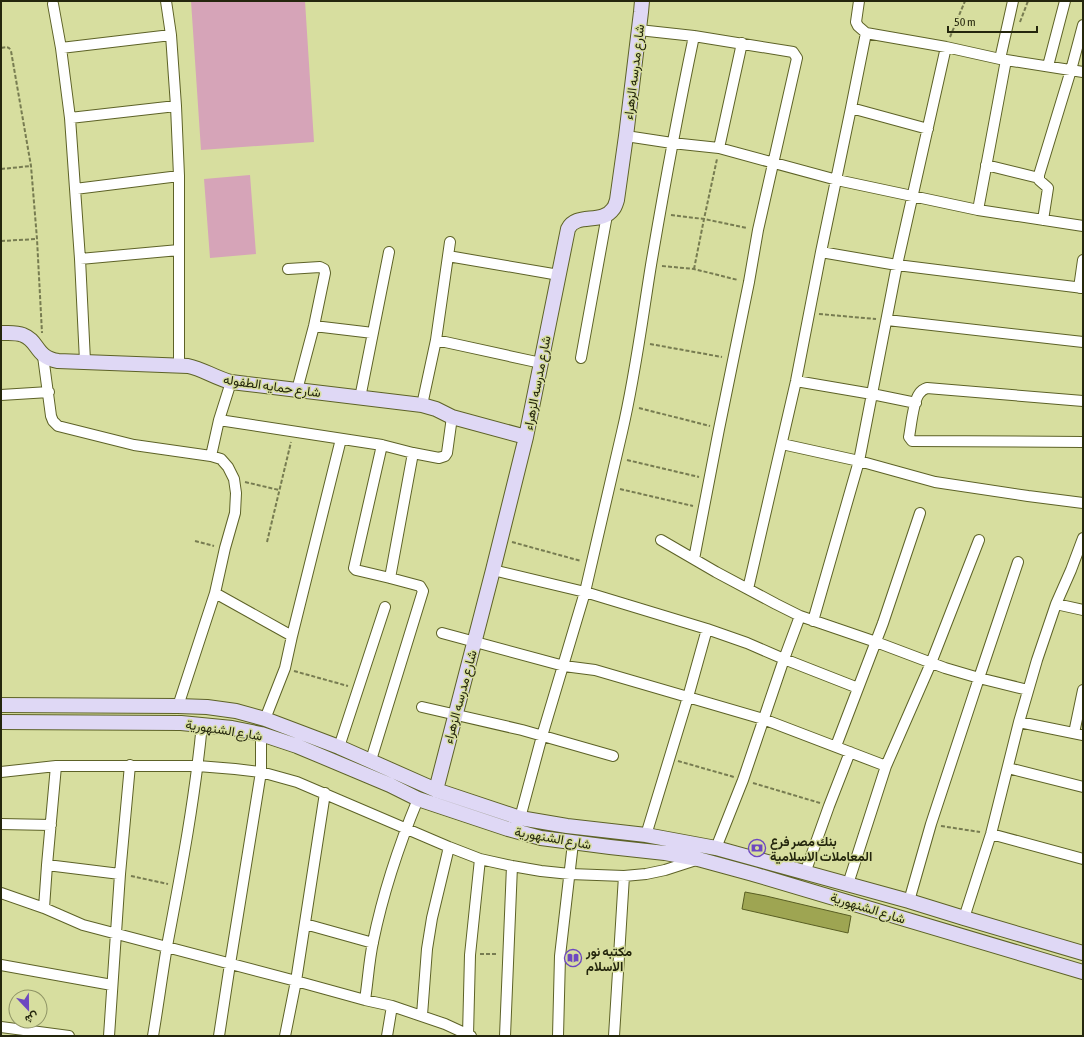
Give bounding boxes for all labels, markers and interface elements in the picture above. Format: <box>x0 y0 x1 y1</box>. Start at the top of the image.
scale bar <box>948 8 1037 34</box>
text: 50 m <box>954 15 976 29</box>
street label: شارع مدرسه الزهراء <box>621 23 649 121</box>
street label: شارع مدرسه الزهراء <box>520 334 556 432</box>
street label: شارع حمايه الطفوله <box>222 372 322 402</box>
street label: شارع مدرسه الزهراء <box>440 649 482 746</box>
street label: شارع الشنهورية <box>184 717 263 745</box>
street label: شارع الشنهورية <box>513 824 592 854</box>
place label: بنك مصر فرع المعاملات الاسلامية <box>770 834 872 864</box>
bank icon: بنك مصر فرع المعاملات الاسلامية <box>747 838 767 858</box>
street label: شارع الشنهورية <box>828 889 907 928</box>
place label: مكتبه نور الاسلام <box>585 944 632 975</box>
library icon: مكتبه نور الاسلام <box>563 948 583 968</box>
north arrow <box>8 989 48 1029</box>
text: ش <box>23 1009 40 1026</box>

